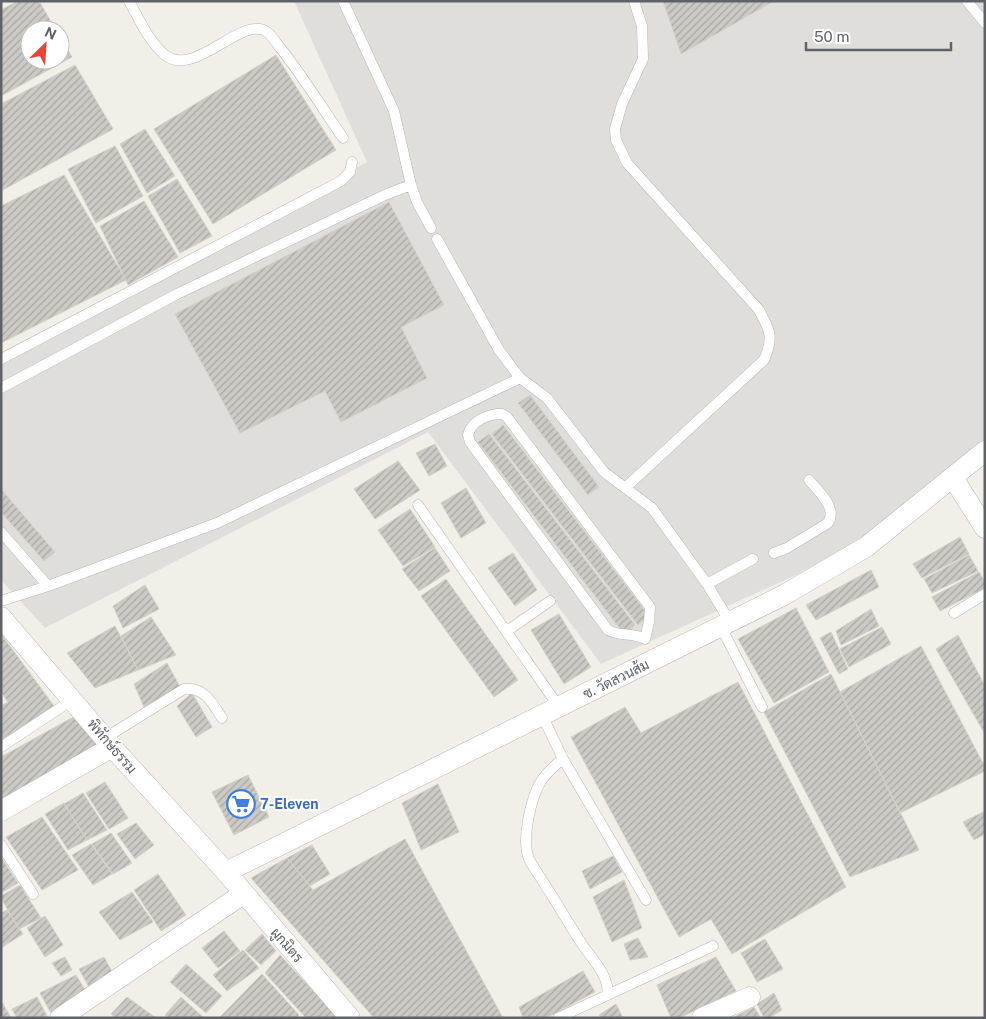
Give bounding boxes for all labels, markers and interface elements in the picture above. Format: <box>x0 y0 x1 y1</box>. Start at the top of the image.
north arrow <box>20 20 70 70</box>
scale bar <box>806 20 951 52</box>
text: N <box>42 24 59 43</box>
text: 50 m <box>814 28 849 45</box>
street label: ซ. วัดสวนส้ม <box>580 655 652 702</box>
street label: พิทักษ์ธรรม <box>84 715 141 776</box>
supermarket icon: 7-Eleven <box>226 789 256 819</box>
place label: 7-Eleven <box>260 796 319 812</box>
street label: ผูกมิตร <box>266 924 307 967</box>

